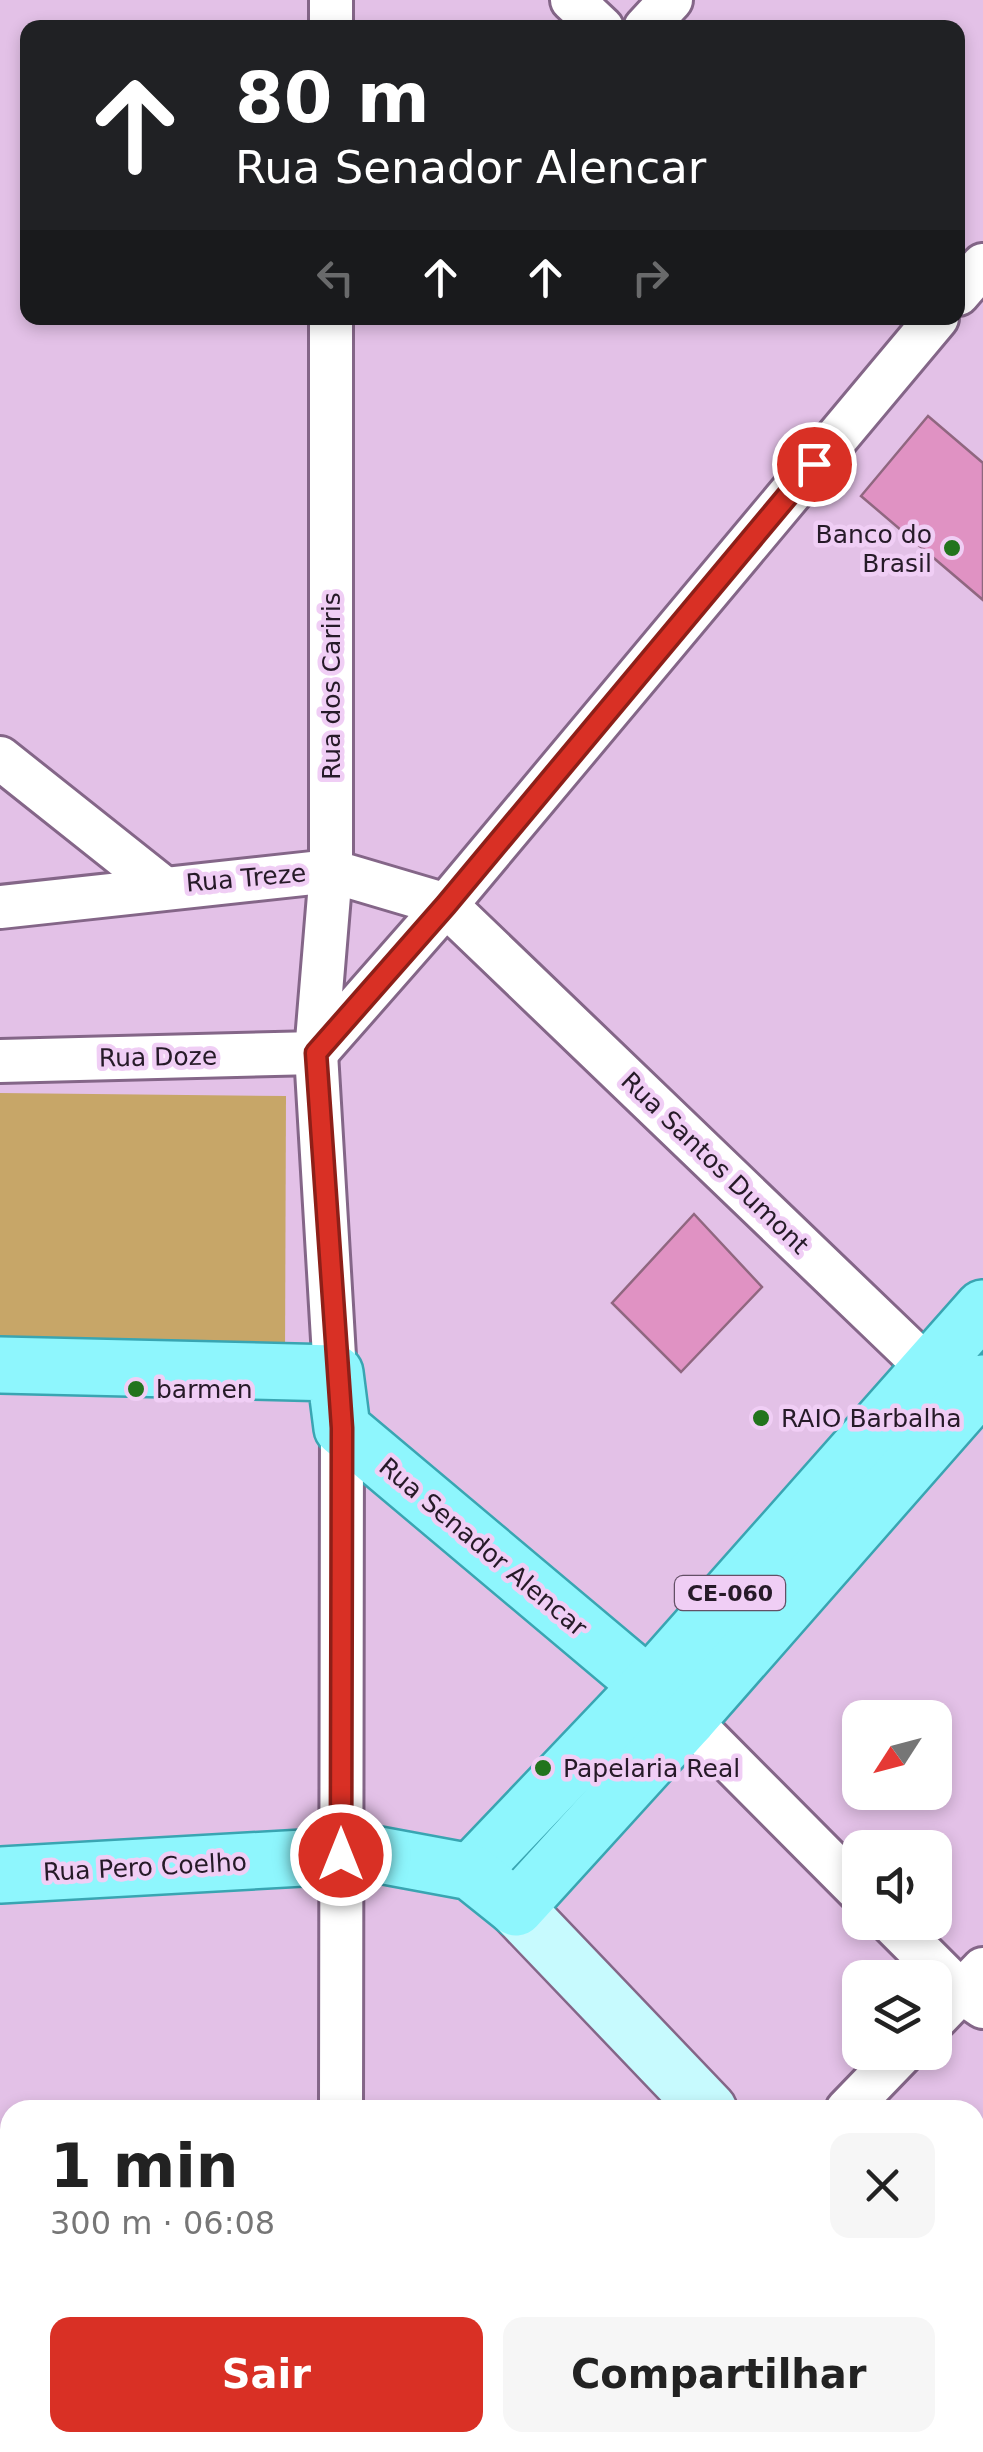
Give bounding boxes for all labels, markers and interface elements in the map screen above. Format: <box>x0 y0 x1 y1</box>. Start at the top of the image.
text: 80 m <box>235 57 430 139</box>
icon: ahead <box>70 60 200 190</box>
text: Rua Senador Alencar <box>235 141 706 194</box>
icon: left <box>308 250 363 305</box>
icon: ahead <box>413 250 468 305</box>
icon: ahead <box>518 250 573 305</box>
icon: right <box>623 250 678 305</box>
pin <box>772 422 857 507</box>
icon: arrive <box>787 437 842 492</box>
place label: Banco do Brasil <box>816 520 932 578</box>
marker: Banco do Brasil <box>941 537 963 559</box>
street label: Rua dos Cariris <box>317 592 346 780</box>
street label: Rua Treze <box>185 858 307 898</box>
street label: Rua Doze <box>99 1041 217 1073</box>
street label: Rua Santos Dumont <box>615 1066 815 1260</box>
place label: barmen <box>156 1375 253 1404</box>
marker: barmen <box>125 1378 147 1400</box>
place label: RAIO Barbalha <box>781 1404 962 1433</box>
marker: RAIO Barbalha <box>750 1407 772 1429</box>
street label: Rua Senador Alencar <box>373 1452 593 1643</box>
road number: CE-060 <box>675 1576 785 1610</box>
north arrow <box>842 1700 952 1810</box>
map controls <box>842 1700 952 2070</box>
place label: Papelaria Real <box>563 1754 740 1783</box>
marker: Papelaria Real <box>532 1757 554 1779</box>
position arrow <box>289 1803 393 1907</box>
button: sound <box>842 1830 952 1940</box>
street label: Rua Pero Coelho <box>42 1847 248 1887</box>
button: layers <box>842 1960 952 2070</box>
text: 1 min <box>50 2131 238 2201</box>
button: close <box>830 2133 935 2238</box>
text: 300 m · 06:08 <box>50 2204 275 2242</box>
button: Sair <box>50 2317 483 2432</box>
button: Compartilhar <box>503 2317 935 2432</box>

